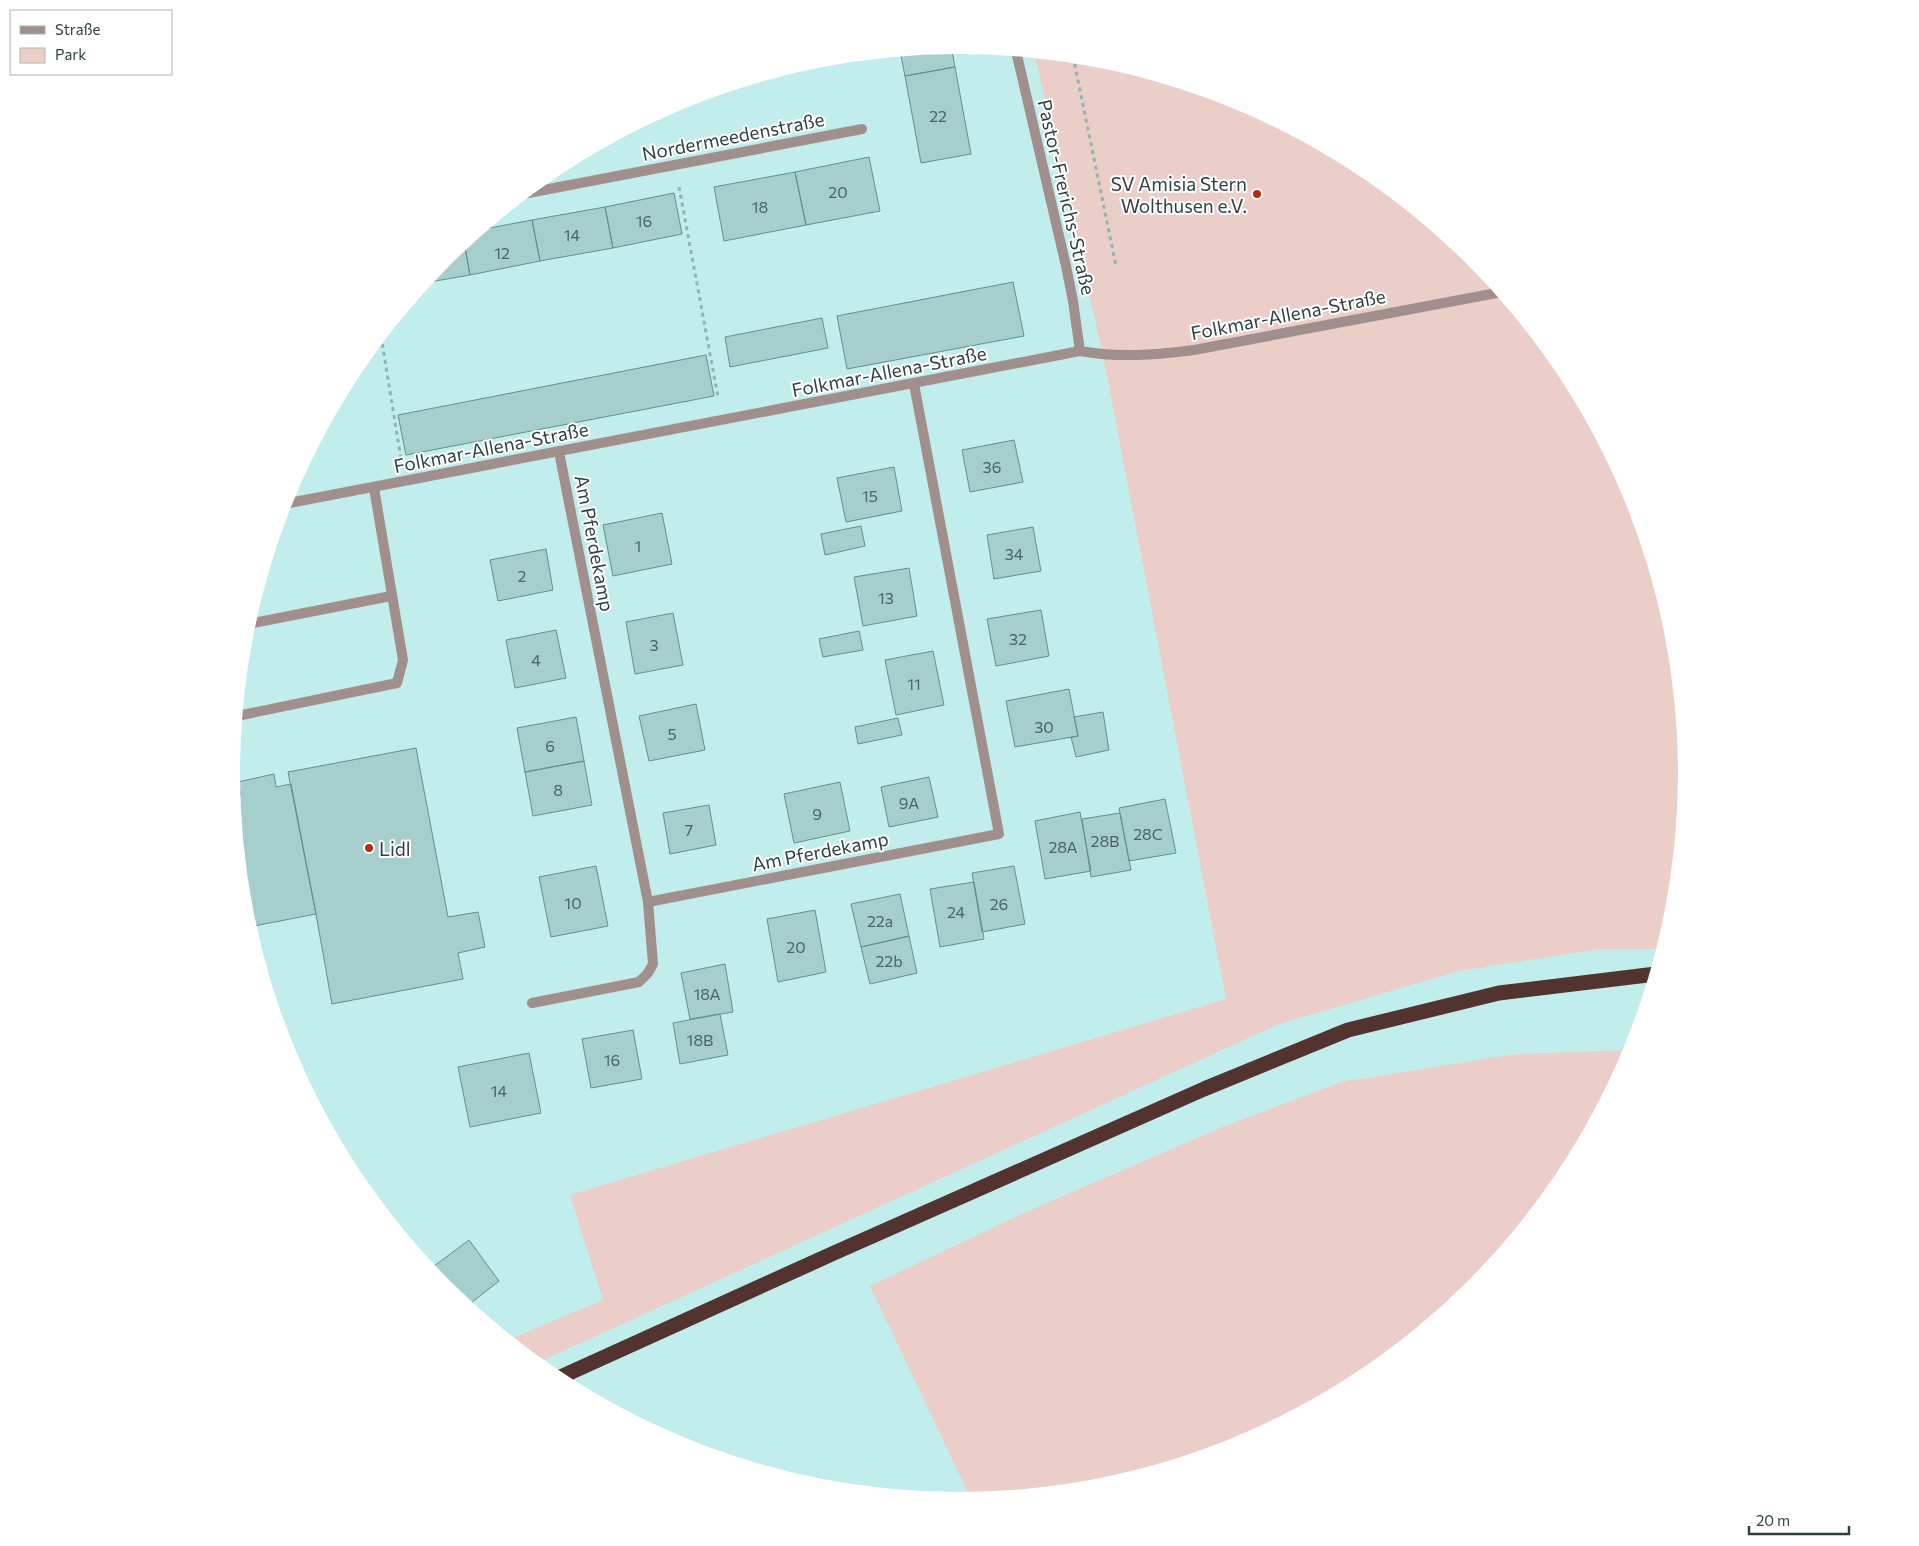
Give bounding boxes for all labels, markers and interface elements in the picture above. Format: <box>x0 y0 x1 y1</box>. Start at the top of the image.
legend <box>10 10 172 75</box>
text: Straße <box>55 20 101 38</box>
text: Park <box>55 45 86 63</box>
street label: Pastor-Frerichs-Straße <box>1033 97 1101 297</box>
house number: 22 <box>929 106 947 125</box>
street label: Nordermeedenstraße <box>640 107 826 165</box>
place label: SV Amisia Stern Wolthusen e.V. <box>1111 172 1247 217</box>
house number: 20 <box>828 182 848 201</box>
marker: SV Amisia Stern Wolthusen e.V. <box>1251 188 1263 200</box>
house number: 18 <box>752 197 768 216</box>
house number: 16 <box>636 211 652 230</box>
house number: 14 <box>564 225 581 244</box>
house number: 12 <box>494 243 510 262</box>
street label: Folkmar-Allena-Straße <box>1189 284 1387 344</box>
street label: Folkmar-Allena-Straße <box>790 341 988 401</box>
street label: Folkmar-Allena-Straße <box>392 417 590 477</box>
house number: 36 <box>983 457 1001 476</box>
street label: Am Pferdekamp <box>570 473 620 613</box>
house number: 15 <box>862 486 878 505</box>
house number: 1 <box>635 536 641 555</box>
house number: 34 <box>1005 544 1024 563</box>
house number: 2 <box>518 566 527 585</box>
house number: 13 <box>878 588 894 607</box>
house number: 32 <box>1009 629 1027 648</box>
house number: 3 <box>649 635 659 654</box>
house number: 4 <box>531 650 541 669</box>
house number: 11 <box>907 674 921 693</box>
house number: 30 <box>1034 717 1054 736</box>
house number: 5 <box>667 724 677 743</box>
house number: 6 <box>545 736 555 755</box>
house number: 8 <box>553 780 563 799</box>
house number: 9A <box>899 793 919 812</box>
house number: 9 <box>812 804 822 823</box>
house number: 7 <box>685 820 693 839</box>
house number: 28C <box>1133 824 1163 843</box>
street label: Am Pferdekamp <box>750 826 890 876</box>
house number: 28B <box>1091 831 1119 850</box>
place label: Lidl <box>379 837 411 860</box>
house number: 28A <box>1048 837 1078 856</box>
marker: Lidl <box>363 842 375 854</box>
house number: 10 <box>564 893 582 912</box>
house number: 26 <box>990 894 1008 913</box>
house number: 24 <box>947 902 965 921</box>
house number: 22a <box>867 911 893 930</box>
house number: 20 <box>786 937 806 956</box>
house number: 22b <box>875 951 903 970</box>
house number: 18A <box>693 984 721 1003</box>
house number: 18B <box>687 1030 713 1049</box>
house number: 16 <box>604 1050 620 1069</box>
house number: 14 <box>491 1081 508 1100</box>
scale bar <box>1749 1504 1849 1536</box>
text: 20 m <box>1756 1511 1790 1529</box>

